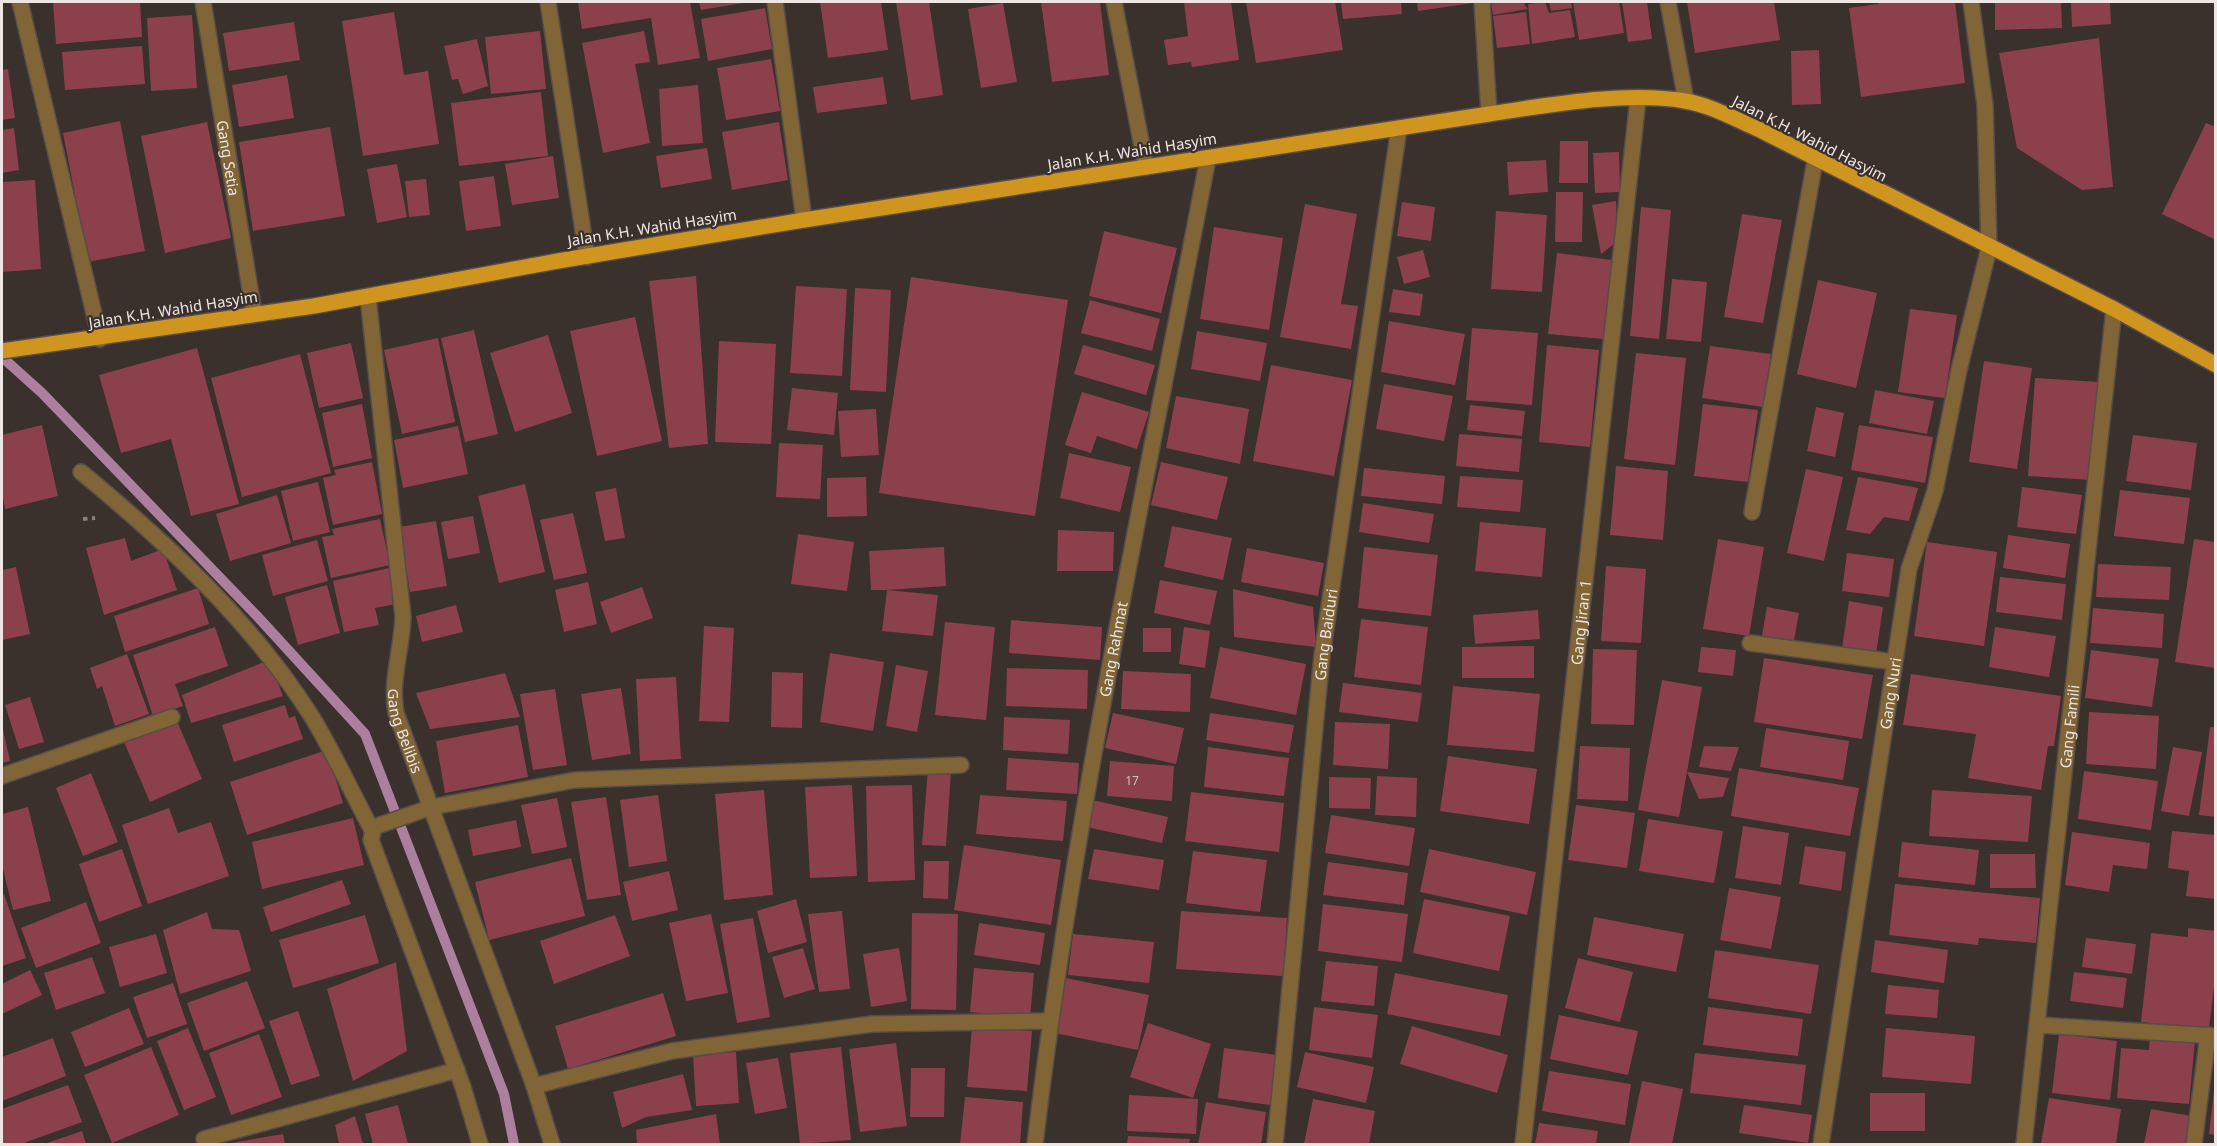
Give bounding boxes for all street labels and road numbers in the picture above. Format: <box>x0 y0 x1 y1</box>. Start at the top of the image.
street label: Jalan K.H. Wahid Hasyim <box>1728 89 1891 186</box>
street label: Gang Setia <box>213 119 245 197</box>
street label: Jalan K.H. Wahid Hasyim <box>1044 128 1218 175</box>
street label: Jalan K.H. Wahid Hasyim <box>564 204 738 251</box>
street label: Jalan K.H. Wahid Hasyim <box>85 286 259 333</box>
street label: Gang Jiran 1 <box>1566 578 1595 666</box>
street label: Gang Baiduri <box>1310 587 1342 681</box>
street label: Gang Rahmat <box>1094 599 1132 699</box>
street label: Gang Nuri <box>1875 656 1905 731</box>
street label: Gang Famili <box>2055 684 2083 769</box>
street label: Gang Belibis <box>384 689 427 776</box>

